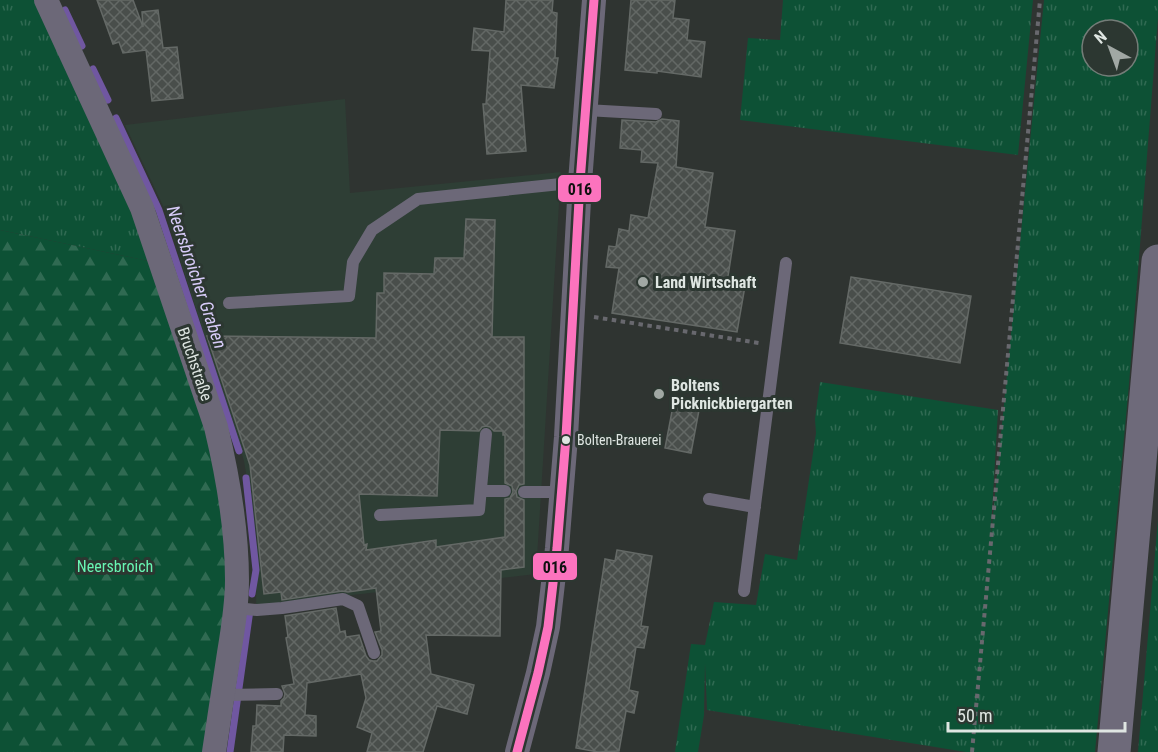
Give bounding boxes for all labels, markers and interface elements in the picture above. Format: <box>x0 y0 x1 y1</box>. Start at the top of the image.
north arrow <box>1080 18 1140 78</box>
text: N <box>1091 27 1110 47</box>
line badge: 016 <box>557 174 602 203</box>
text: 016 <box>568 180 592 199</box>
water label: Neersbroicher Graben <box>163 203 231 351</box>
place label: Land Wirtschaft <box>655 273 757 292</box>
marker: Land Wirtschaft <box>636 275 650 289</box>
street label: Bruchstraße <box>174 325 216 403</box>
place label: Boltens Picknickbiergarten <box>671 376 793 413</box>
marker: Boltens Picknickbiergarten <box>652 387 666 401</box>
place label: Bolten-Brauerei <box>577 432 661 448</box>
marker: Bolten-Brauerei <box>560 434 572 446</box>
line badge: 016 <box>532 552 578 581</box>
park label: Neersbroich <box>77 557 153 576</box>
text: 016 <box>543 558 567 577</box>
scale bar <box>948 695 1125 733</box>
text: 50 m <box>957 705 992 726</box>

